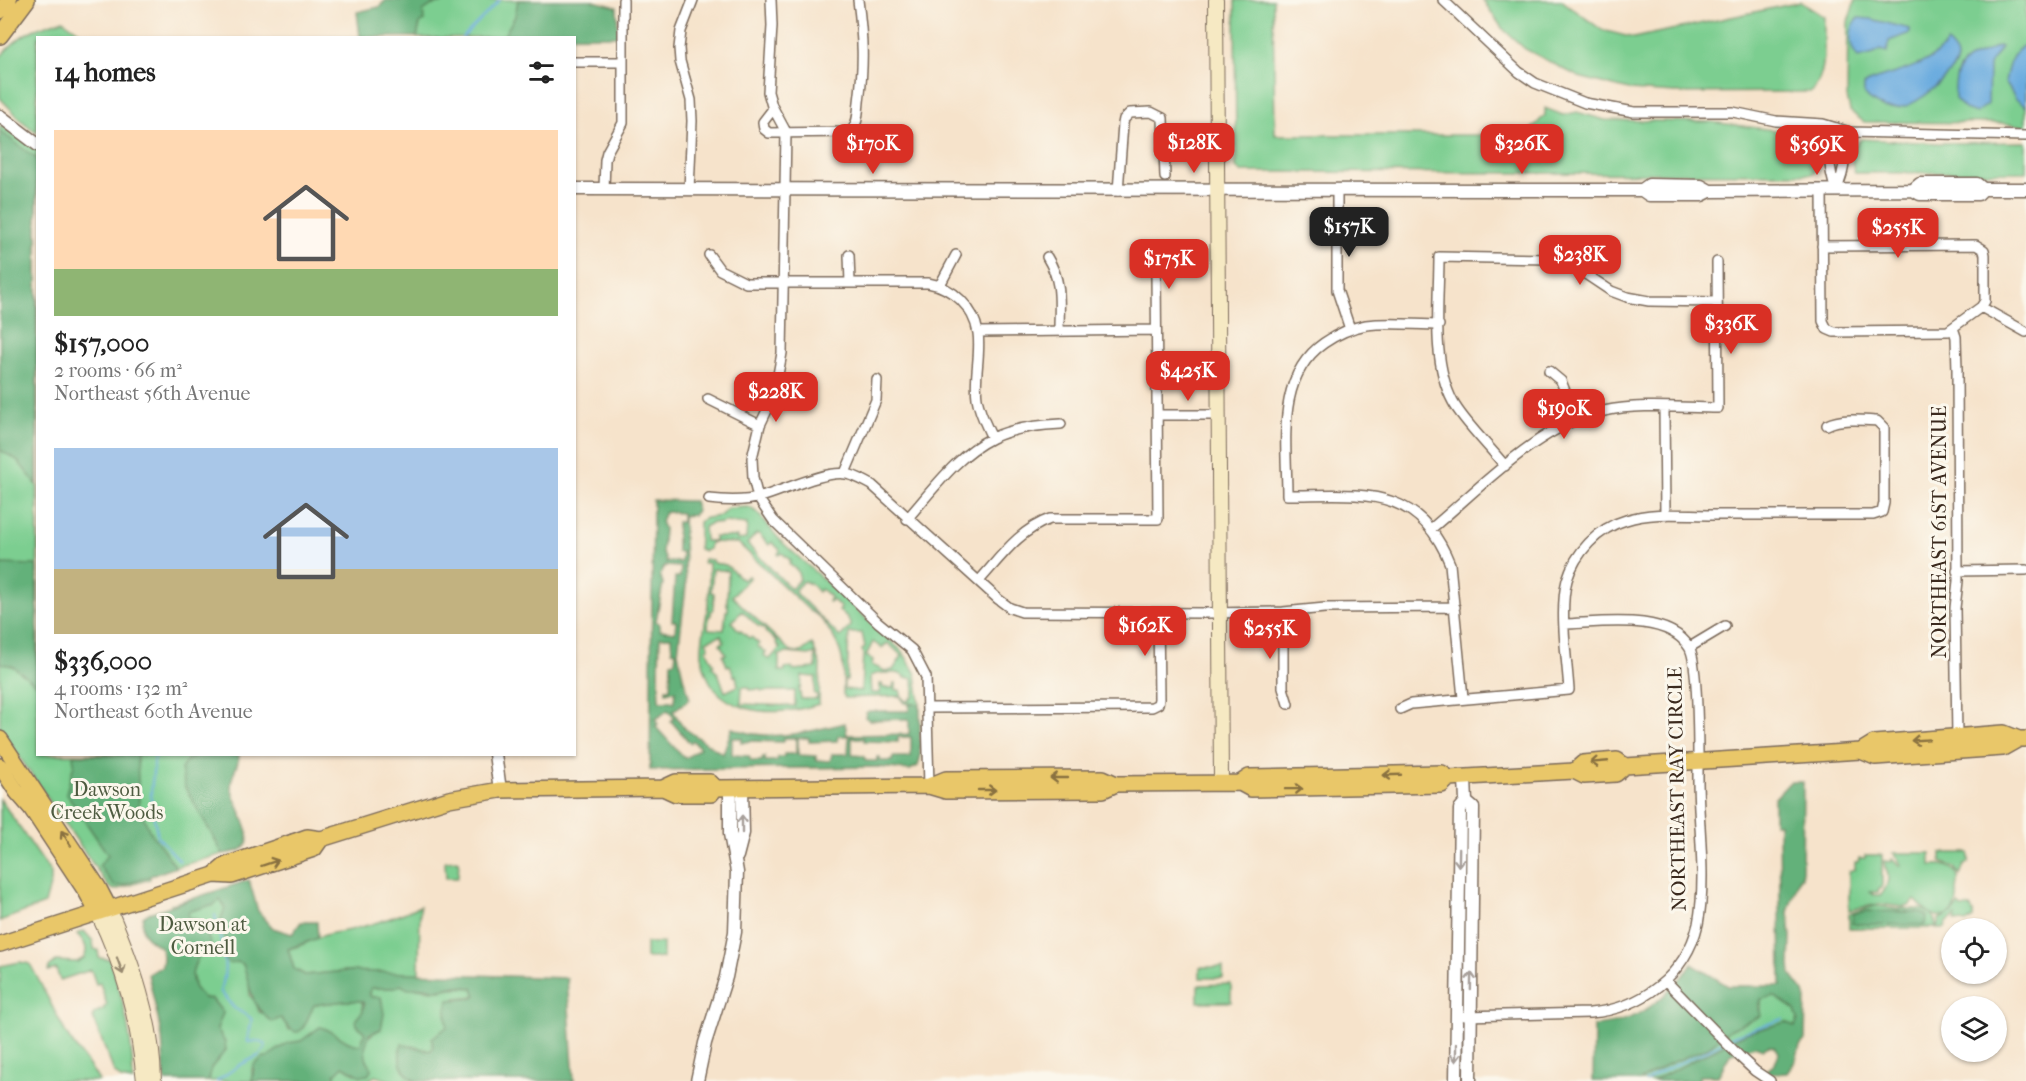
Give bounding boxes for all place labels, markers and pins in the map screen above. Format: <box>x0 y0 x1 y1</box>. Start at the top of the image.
pin: $128K <box>1152 123 1236 174</box>
pin: $170K <box>831 124 915 175</box>
pin: $326K <box>1480 124 1564 175</box>
pin: $369K <box>1775 125 1859 176</box>
pin: $157K <box>1307 207 1391 258</box>
pin: $255K <box>1856 208 1940 259</box>
pin: $238K <box>1538 235 1622 286</box>
pin: $175K <box>1127 239 1211 290</box>
pin: $336K <box>1689 304 1773 355</box>
pin: $425K <box>1146 351 1230 402</box>
pin: $228K <box>734 372 818 423</box>
pin: $190K <box>1522 389 1606 440</box>
pin: $162K <box>1103 606 1187 657</box>
pin: $255K <box>1228 609 1312 660</box>

